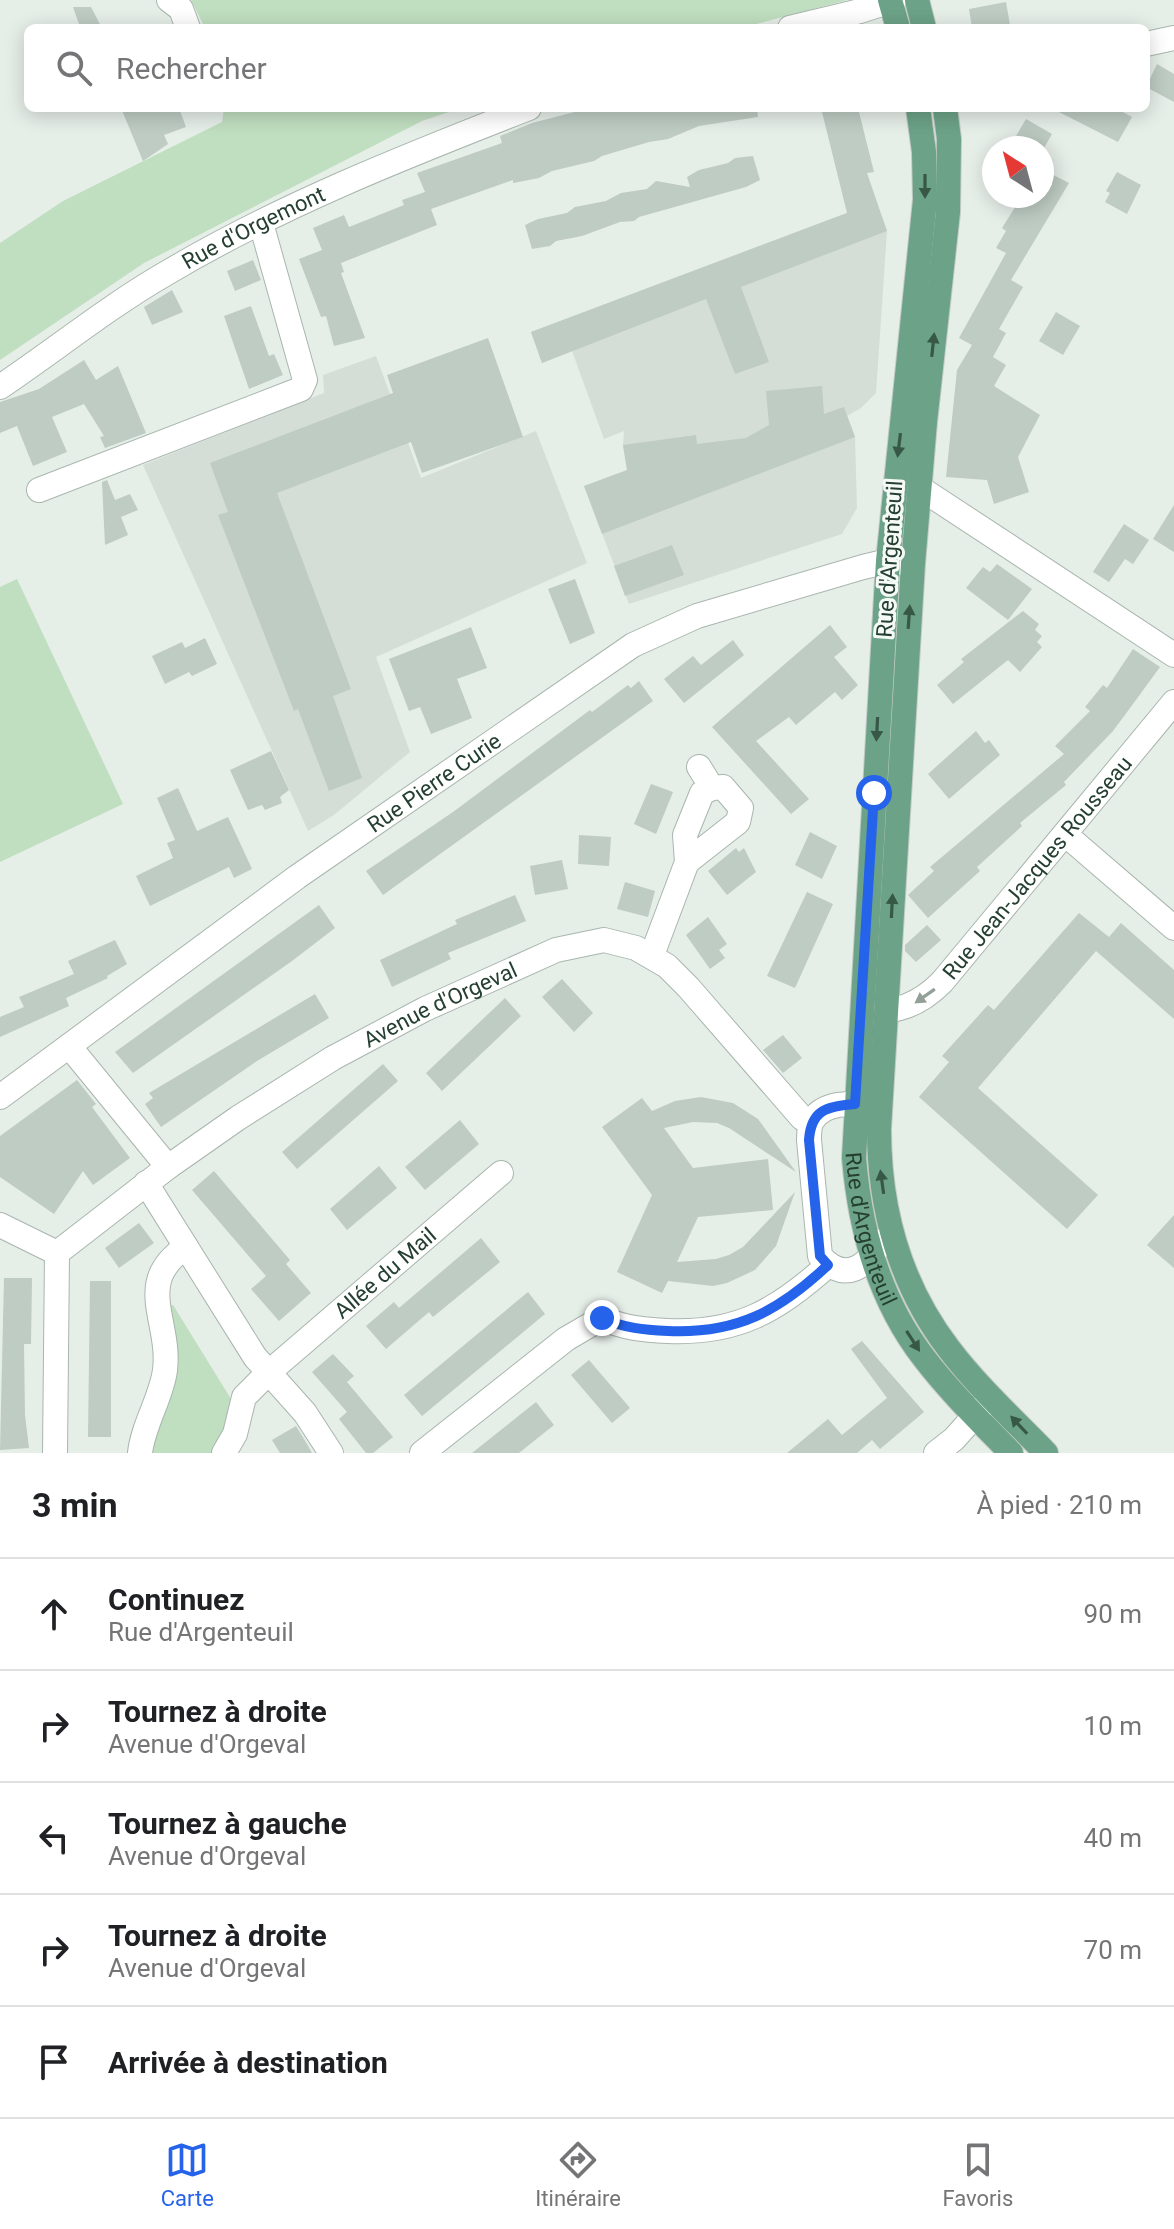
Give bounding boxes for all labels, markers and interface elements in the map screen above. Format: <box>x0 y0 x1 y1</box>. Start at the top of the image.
search box <box>24 24 1150 112</box>
icon: search <box>52 46 96 90</box>
text: Rechercher <box>116 51 267 86</box>
north arrow <box>982 136 1054 208</box>
one-way arrow <box>919 173 931 199</box>
street label: Rue d'Orgemont <box>178 182 329 274</box>
one-way arrow <box>927 332 940 357</box>
one-way arrow <box>892 433 905 458</box>
street label: Rue d'Argenteuil <box>872 480 907 638</box>
one-way arrow <box>903 604 916 629</box>
one-way arrow <box>871 717 884 742</box>
street label: Rue Pierre Curie <box>363 728 506 838</box>
street label: Rue Jean-Jacques Rousseau <box>938 751 1137 985</box>
route start <box>856 775 892 811</box>
one-way arrow <box>886 893 899 918</box>
street label: Avenue d'Orgeval <box>359 957 521 1053</box>
one-way arrow <box>914 988 935 1003</box>
street label: Rue d'Argenteuil <box>841 1151 902 1310</box>
one-way arrow <box>875 1170 888 1195</box>
street label: Allée du Mail <box>329 1223 441 1324</box>
route end <box>584 1300 620 1336</box>
one-way arrow <box>905 1330 920 1351</box>
one-way arrow <box>1011 1415 1029 1434</box>
text: 3 min <box>32 1485 117 1525</box>
text: À pied · 210 m <box>976 1490 1142 1520</box>
text: Continuez <box>108 1582 245 1617</box>
icon: ahead <box>32 1592 76 1636</box>
text: 90 m <box>1084 1599 1142 1629</box>
text: Rue d'Argenteuil <box>108 1617 294 1647</box>
text: Tournez à droite <box>108 1694 327 1729</box>
icon: right <box>32 1704 76 1748</box>
text: 10 m <box>1084 1711 1142 1741</box>
text: Avenue d'Orgeval <box>108 1729 306 1759</box>
text: Tournez à gauche <box>108 1806 347 1841</box>
icon: left <box>32 1816 76 1860</box>
text: 40 m <box>1084 1823 1142 1853</box>
text: Avenue d'Orgeval <box>108 1841 306 1871</box>
text: Tournez à droite <box>108 1918 327 1953</box>
icon: right <box>32 1928 76 1972</box>
text: 70 m <box>1084 1935 1142 1965</box>
text: Avenue d'Orgeval <box>108 1953 306 1983</box>
icon: arrive <box>32 2040 76 2084</box>
text: Arrivée à destination <box>108 2045 388 2080</box>
tab: Carte <box>161 2138 214 2211</box>
tab: Itinéraire <box>535 2138 621 2211</box>
tab: Favoris <box>942 2138 1013 2211</box>

